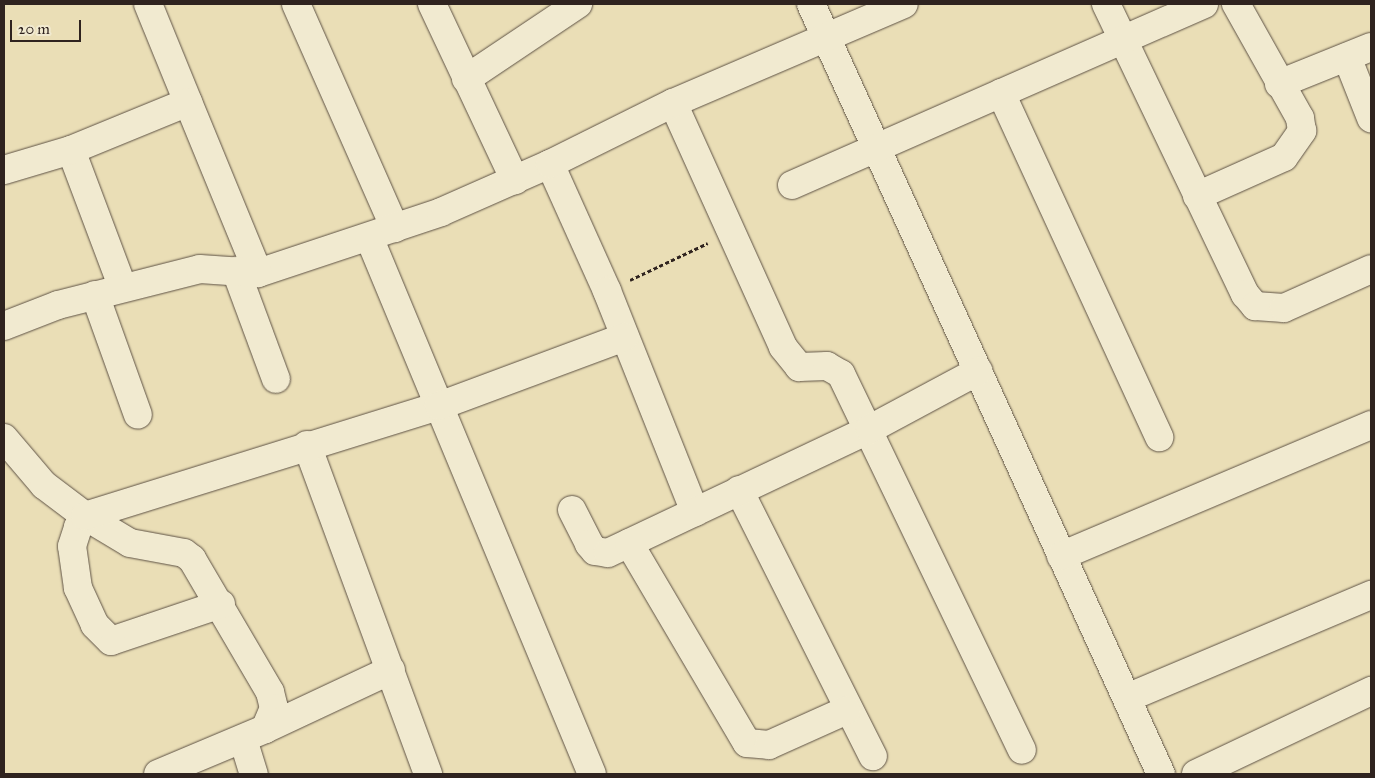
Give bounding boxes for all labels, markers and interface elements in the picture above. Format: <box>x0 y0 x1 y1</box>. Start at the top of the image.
scale bar <box>12 10 84 42</box>
text: 20 m <box>18 20 50 38</box>

